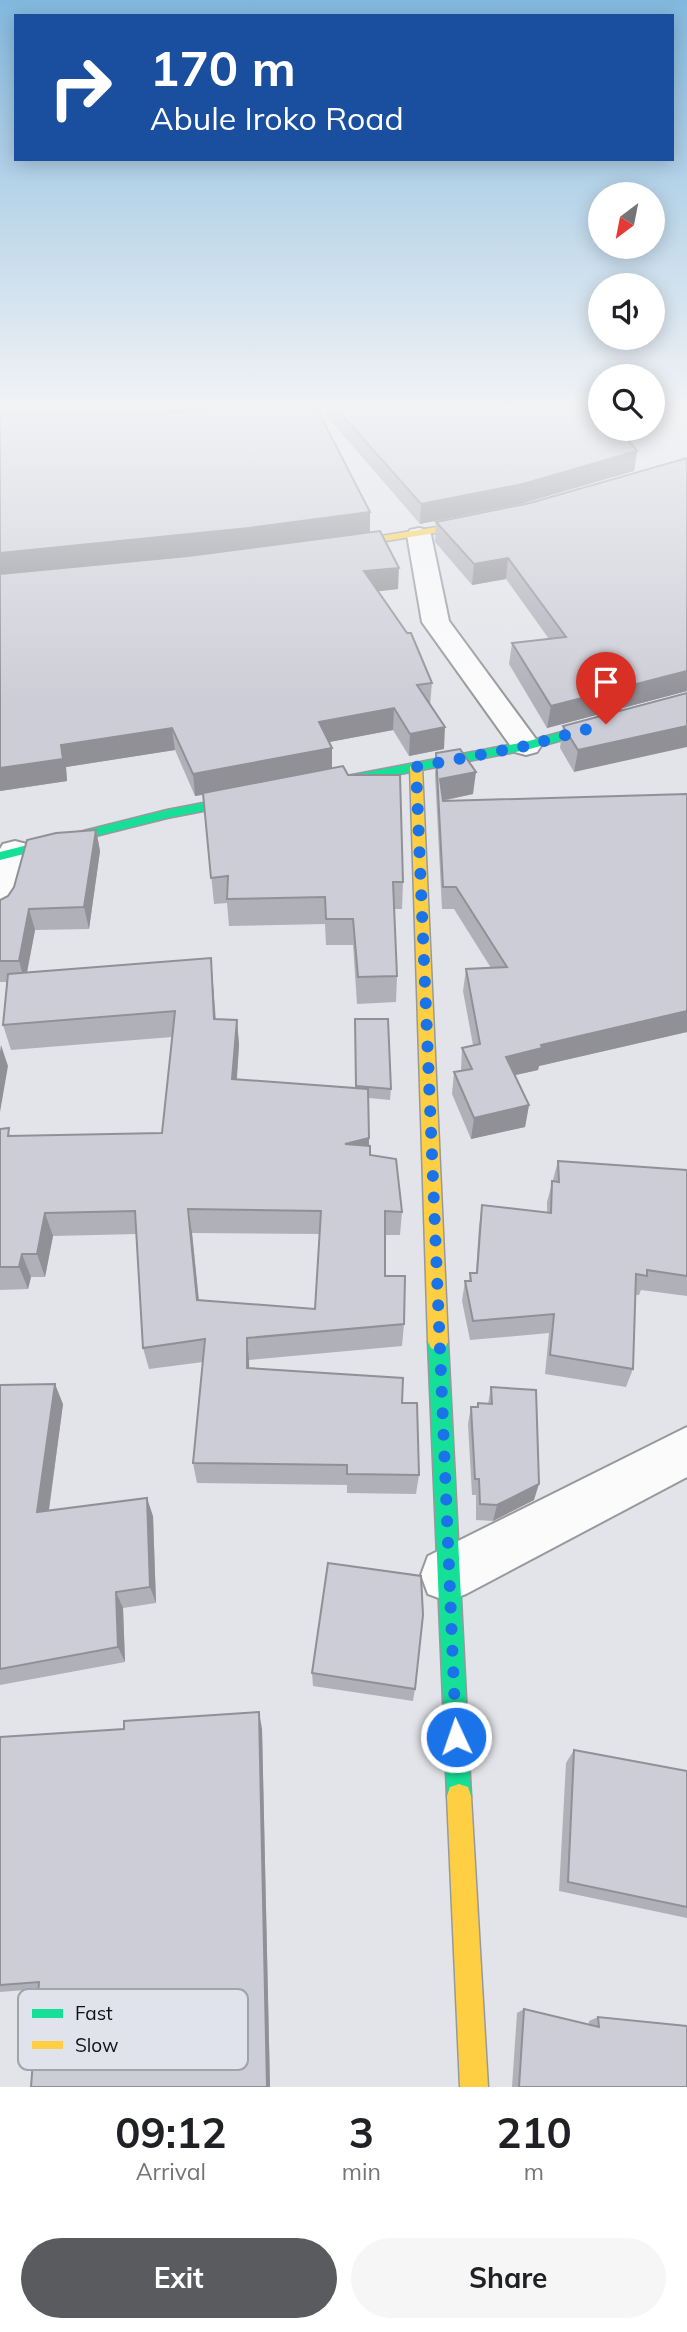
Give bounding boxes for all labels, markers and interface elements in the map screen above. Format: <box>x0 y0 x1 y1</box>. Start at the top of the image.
text: 170 m <box>150 37 296 98</box>
icon: right <box>35 42 126 133</box>
text: Abule Iroko Road <box>150 98 404 138</box>
north arrow <box>588 182 665 259</box>
map controls <box>588 182 665 441</box>
button: sound <box>588 273 665 350</box>
button: search <box>588 364 665 441</box>
pin <box>576 652 636 724</box>
icon: arrive <box>587 663 625 701</box>
position arrow <box>419 1700 493 1774</box>
legend <box>18 1989 248 2070</box>
text: Fast <box>75 2001 113 2025</box>
text: Slow <box>75 2033 119 2057</box>
text: 09:12 <box>115 2106 226 2159</box>
text: 3 <box>349 2106 374 2159</box>
text: 210 <box>496 2106 572 2159</box>
text: Arrival <box>136 2157 206 2186</box>
text: min <box>342 2157 381 2186</box>
text: m <box>524 2157 544 2186</box>
button: Exit <box>21 2238 337 2318</box>
button: Share <box>351 2238 666 2318</box>

